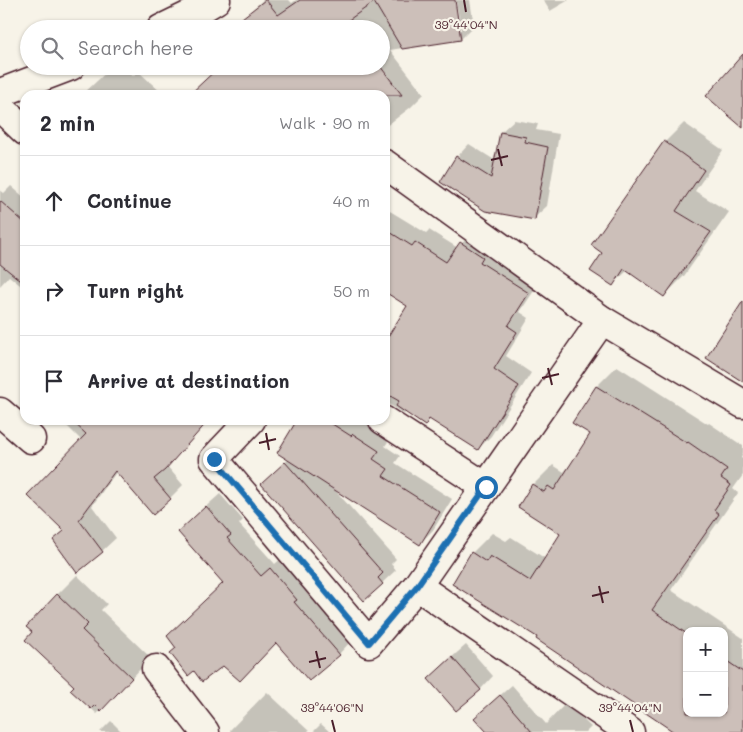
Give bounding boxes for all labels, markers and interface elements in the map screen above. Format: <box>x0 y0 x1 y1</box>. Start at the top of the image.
text: 39°44'04"N <box>434 16 498 32</box>
search box <box>20 20 390 75</box>
icon: search <box>38 34 66 62</box>
text: Search here <box>78 35 194 60</box>
text: 2 min <box>40 109 95 136</box>
text: Walk · 90 m <box>279 112 370 133</box>
icon: ahead <box>40 187 68 215</box>
text: Continue <box>87 188 172 213</box>
text: 40 m <box>333 190 370 211</box>
icon: right <box>40 277 68 305</box>
text: Turn right <box>87 278 184 303</box>
text: 50 m <box>333 280 370 301</box>
icon: arrive <box>40 367 68 395</box>
text: Arrive at destination <box>87 368 290 393</box>
route end <box>203 448 226 471</box>
route start <box>475 476 498 499</box>
map controls <box>683 627 728 717</box>
button: + <box>683 627 728 672</box>
button: − <box>683 672 728 717</box>
text: 39°44'06"N <box>300 699 364 715</box>
text: 39°44'04"N <box>598 699 662 715</box>

